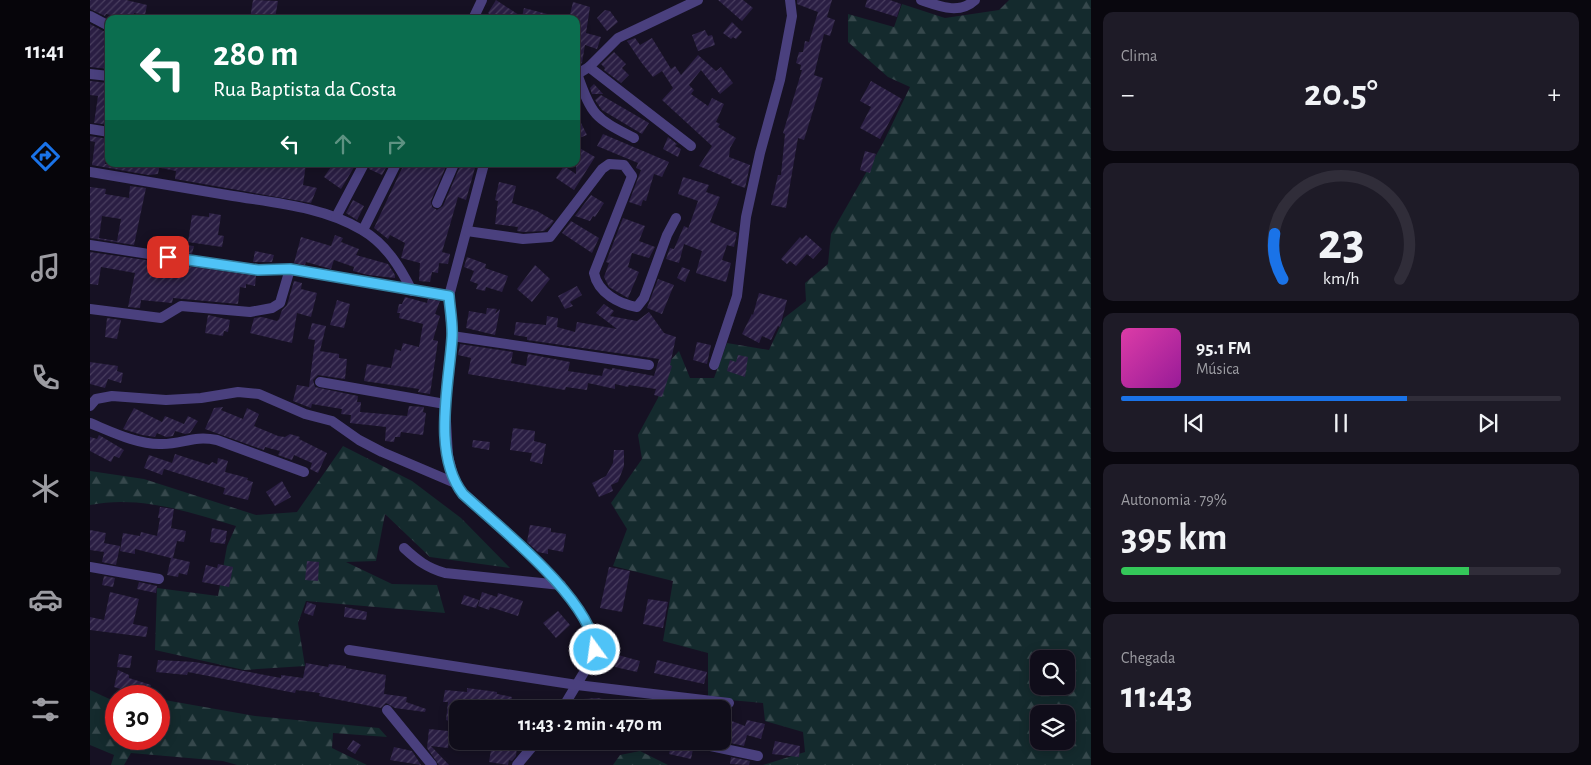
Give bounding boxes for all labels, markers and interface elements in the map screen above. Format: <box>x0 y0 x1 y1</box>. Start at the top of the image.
icon: left <box>130 35 195 100</box>
text: 280 m <box>213 37 299 72</box>
text: 11:41 <box>25 40 65 62</box>
text: Clima <box>1121 48 1157 64</box>
text: 20.5° <box>1304 75 1378 113</box>
text: Rua Baptista da Costa <box>213 78 397 100</box>
text: − <box>1121 81 1134 109</box>
text: + <box>1548 81 1561 109</box>
icon: left <box>276 130 304 158</box>
icon: ahead <box>329 130 357 158</box>
icon: right <box>382 130 410 158</box>
icon: directions <box>28 139 63 174</box>
text: 23 <box>1318 216 1364 268</box>
pin <box>147 236 189 278</box>
icon: arrive <box>154 243 182 271</box>
icon: music <box>28 250 63 285</box>
text: km/h <box>1323 270 1359 288</box>
text: 95.1 FM <box>1196 339 1251 358</box>
icon: phone <box>28 360 63 395</box>
text: Música <box>1196 361 1240 377</box>
icon: previous <box>1180 409 1208 437</box>
icon: pause <box>1327 409 1355 437</box>
icon: next <box>1474 409 1502 437</box>
icon: climate <box>28 471 63 506</box>
text: Autonomia · 79% <box>1121 492 1227 508</box>
text: 395 km <box>1121 519 1227 557</box>
icon: car <box>28 582 63 617</box>
position arrow <box>568 623 620 675</box>
map controls <box>1030 650 1075 750</box>
button: search <box>1030 650 1075 695</box>
text: Chegada <box>1121 650 1176 666</box>
text: 11:43 <box>1121 677 1193 715</box>
speed limit sign: 30 <box>105 685 170 750</box>
icon: filters <box>28 692 63 727</box>
button: layers <box>1030 705 1075 750</box>
text: 11:43 · 2 min · 470 m <box>518 715 662 734</box>

